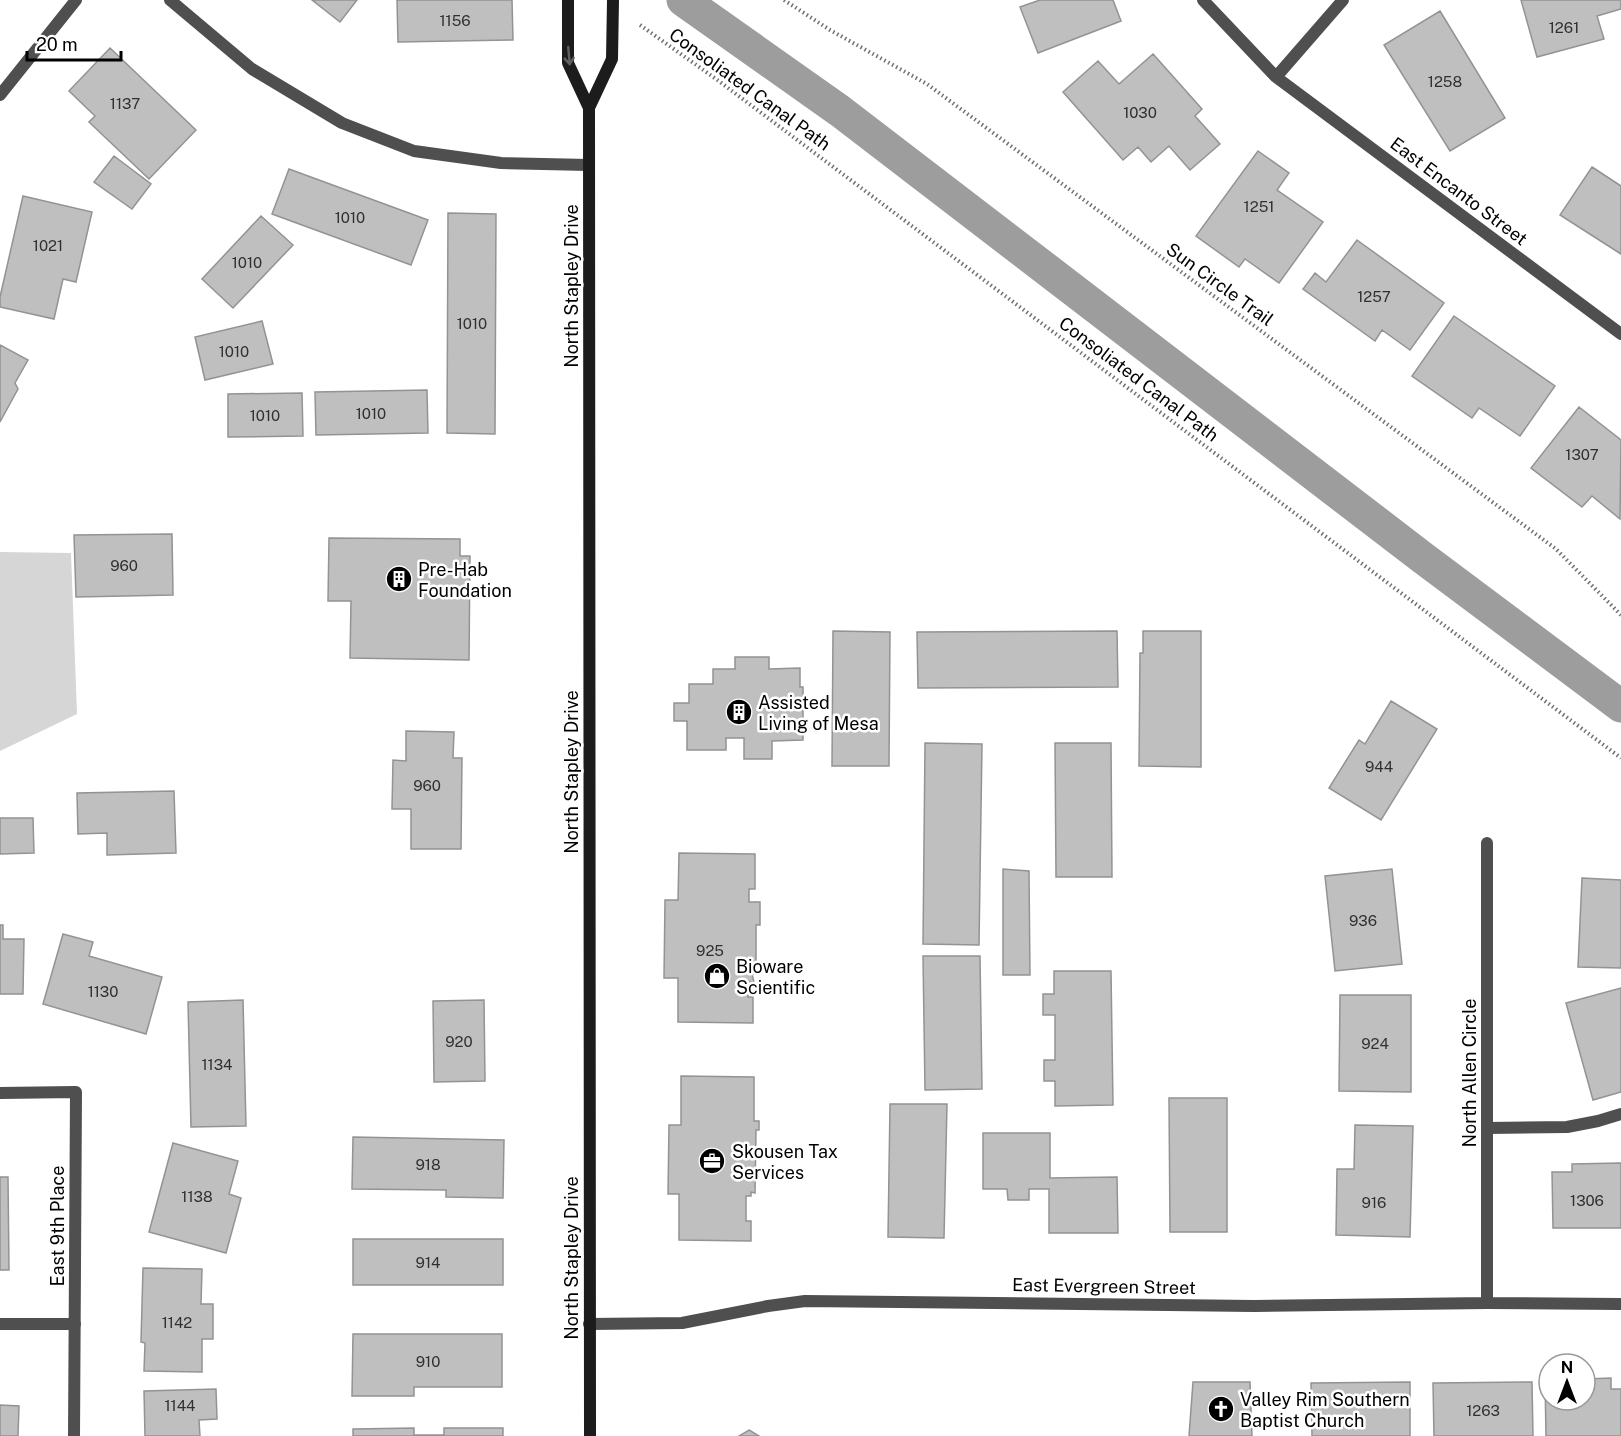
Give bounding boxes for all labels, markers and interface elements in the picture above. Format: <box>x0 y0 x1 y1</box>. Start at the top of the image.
house number: 1156 <box>439 12 471 29</box>
house number: 1261 <box>1549 19 1579 36</box>
street label: Consoliated Canal Path <box>665 23 835 155</box>
scale bar <box>27 24 122 62</box>
text: 20 m <box>36 34 78 55</box>
one-way arrow <box>564 46 575 66</box>
house number: 1258 <box>1428 73 1462 90</box>
house number: 1137 <box>110 95 140 112</box>
house number: 1030 <box>1123 104 1157 121</box>
street label: East Encanto Street <box>1386 133 1532 249</box>
house number: 1251 <box>1244 198 1274 215</box>
street label: North Stapley Drive <box>561 204 582 368</box>
house number: 1010 <box>335 209 365 226</box>
house number: 1021 <box>33 237 63 254</box>
street label: Sun Circle Trail <box>1162 238 1278 330</box>
house number: 1010 <box>232 254 262 271</box>
house number: 1257 <box>1357 288 1391 305</box>
street label: Consoliated Canal Path <box>1055 312 1223 446</box>
house number: 1010 <box>457 315 487 332</box>
house number: 1010 <box>219 343 249 360</box>
house number: 1010 <box>356 405 386 422</box>
house number: 1010 <box>250 407 280 424</box>
house number: 1307 <box>1565 446 1599 463</box>
house number: 960 <box>110 557 138 574</box>
place label: Pre-Hab Foundation <box>418 559 512 601</box>
building icon: Pre-Hab Foundation <box>384 564 414 594</box>
street label: North Stapley Drive <box>561 690 582 854</box>
place label: Assisted Living of Mesa <box>758 692 879 734</box>
building icon: Assisted Living of Mesa <box>724 697 754 727</box>
house number: 944 <box>1365 758 1393 775</box>
house number: 960 <box>413 777 441 794</box>
house number: 936 <box>1349 912 1377 929</box>
house number: 925 <box>696 942 724 959</box>
place label: Bioware Scientific <box>736 956 815 998</box>
shop icon: Bioware Scientific <box>702 961 732 991</box>
house number: 1130 <box>88 983 118 1000</box>
street label: North Allen Circle <box>1459 999 1480 1147</box>
house number: 920 <box>445 1033 473 1050</box>
house number: 924 <box>1361 1035 1389 1052</box>
house number: 1134 <box>201 1056 233 1073</box>
place label: Skousen Tax Services <box>732 1141 838 1183</box>
office icon: Skousen Tax Services <box>697 1146 727 1176</box>
house number: 918 <box>415 1156 441 1173</box>
street label: East 9th Place <box>47 1166 68 1286</box>
street label: North Stapley Drive <box>561 1176 582 1340</box>
house number: 1138 <box>181 1188 213 1205</box>
house number: 1306 <box>1570 1192 1604 1209</box>
house number: 916 <box>1362 1194 1386 1211</box>
house number: 914 <box>416 1254 440 1271</box>
street label: East Evergreen Street <box>1012 1274 1196 1298</box>
house number: 1142 <box>162 1314 192 1331</box>
north arrow <box>1537 1352 1597 1412</box>
house number: 910 <box>416 1353 440 1370</box>
text: N <box>1561 1358 1573 1377</box>
place label: Valley Rim Southern Baptist Church <box>1240 1389 1410 1431</box>
church icon: Valley Rim Southern Baptist Church <box>1206 1394 1236 1424</box>
house number: 1144 <box>164 1397 196 1414</box>
house number: 1263 <box>1466 1402 1500 1419</box>

